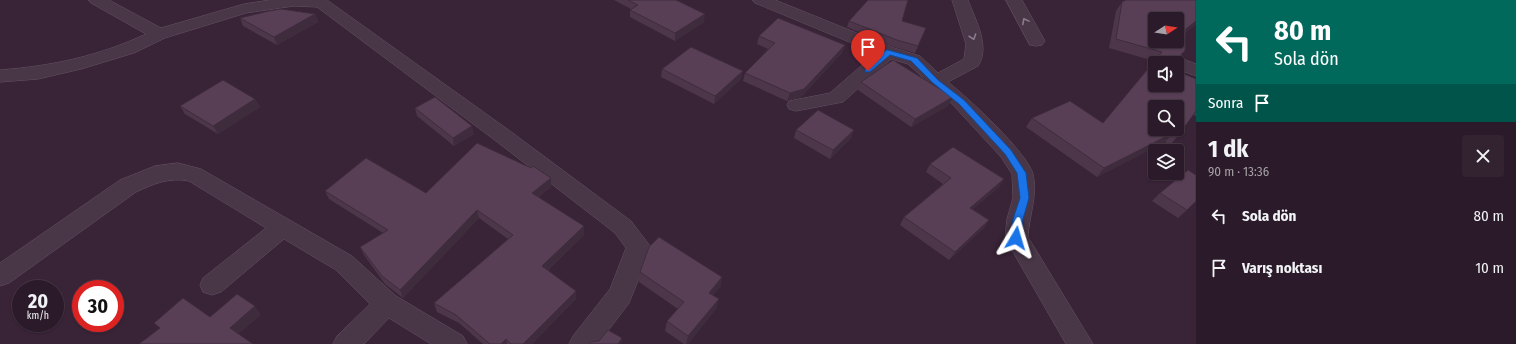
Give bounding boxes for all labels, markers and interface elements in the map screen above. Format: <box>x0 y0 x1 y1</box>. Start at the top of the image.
north arrow <box>1148 12 1184 48</box>
map controls <box>1148 12 1184 180</box>
text: 80 m <box>1274 14 1331 47</box>
icon: left <box>1208 16 1260 68</box>
one-way arrow <box>1022 17 1030 25</box>
pin <box>851 30 885 71</box>
one-way arrow <box>968 33 977 40</box>
icon: arrive <box>857 36 879 58</box>
text: Sola dön <box>1274 48 1339 70</box>
button: sound <box>1148 56 1184 92</box>
icon: arrive <box>1251 92 1273 114</box>
text: Sonra <box>1208 94 1243 112</box>
button: search <box>1148 100 1184 136</box>
text: 1 dk <box>1208 135 1248 163</box>
button: close <box>1462 135 1504 177</box>
button: layers <box>1148 144 1184 180</box>
text: 90 m · 13:36 <box>1208 164 1269 179</box>
icon: left <box>1208 205 1230 227</box>
text: Sola dön <box>1242 207 1296 225</box>
text: 80 m <box>1474 207 1504 225</box>
position arrow <box>995 217 1037 259</box>
icon: arrive <box>1208 257 1230 279</box>
text: Varış noktası <box>1242 259 1322 277</box>
text: 10 m <box>1475 259 1504 277</box>
speed limit sign: 30 <box>72 280 124 332</box>
text: 20 <box>28 289 48 313</box>
text: km/h <box>27 310 49 322</box>

